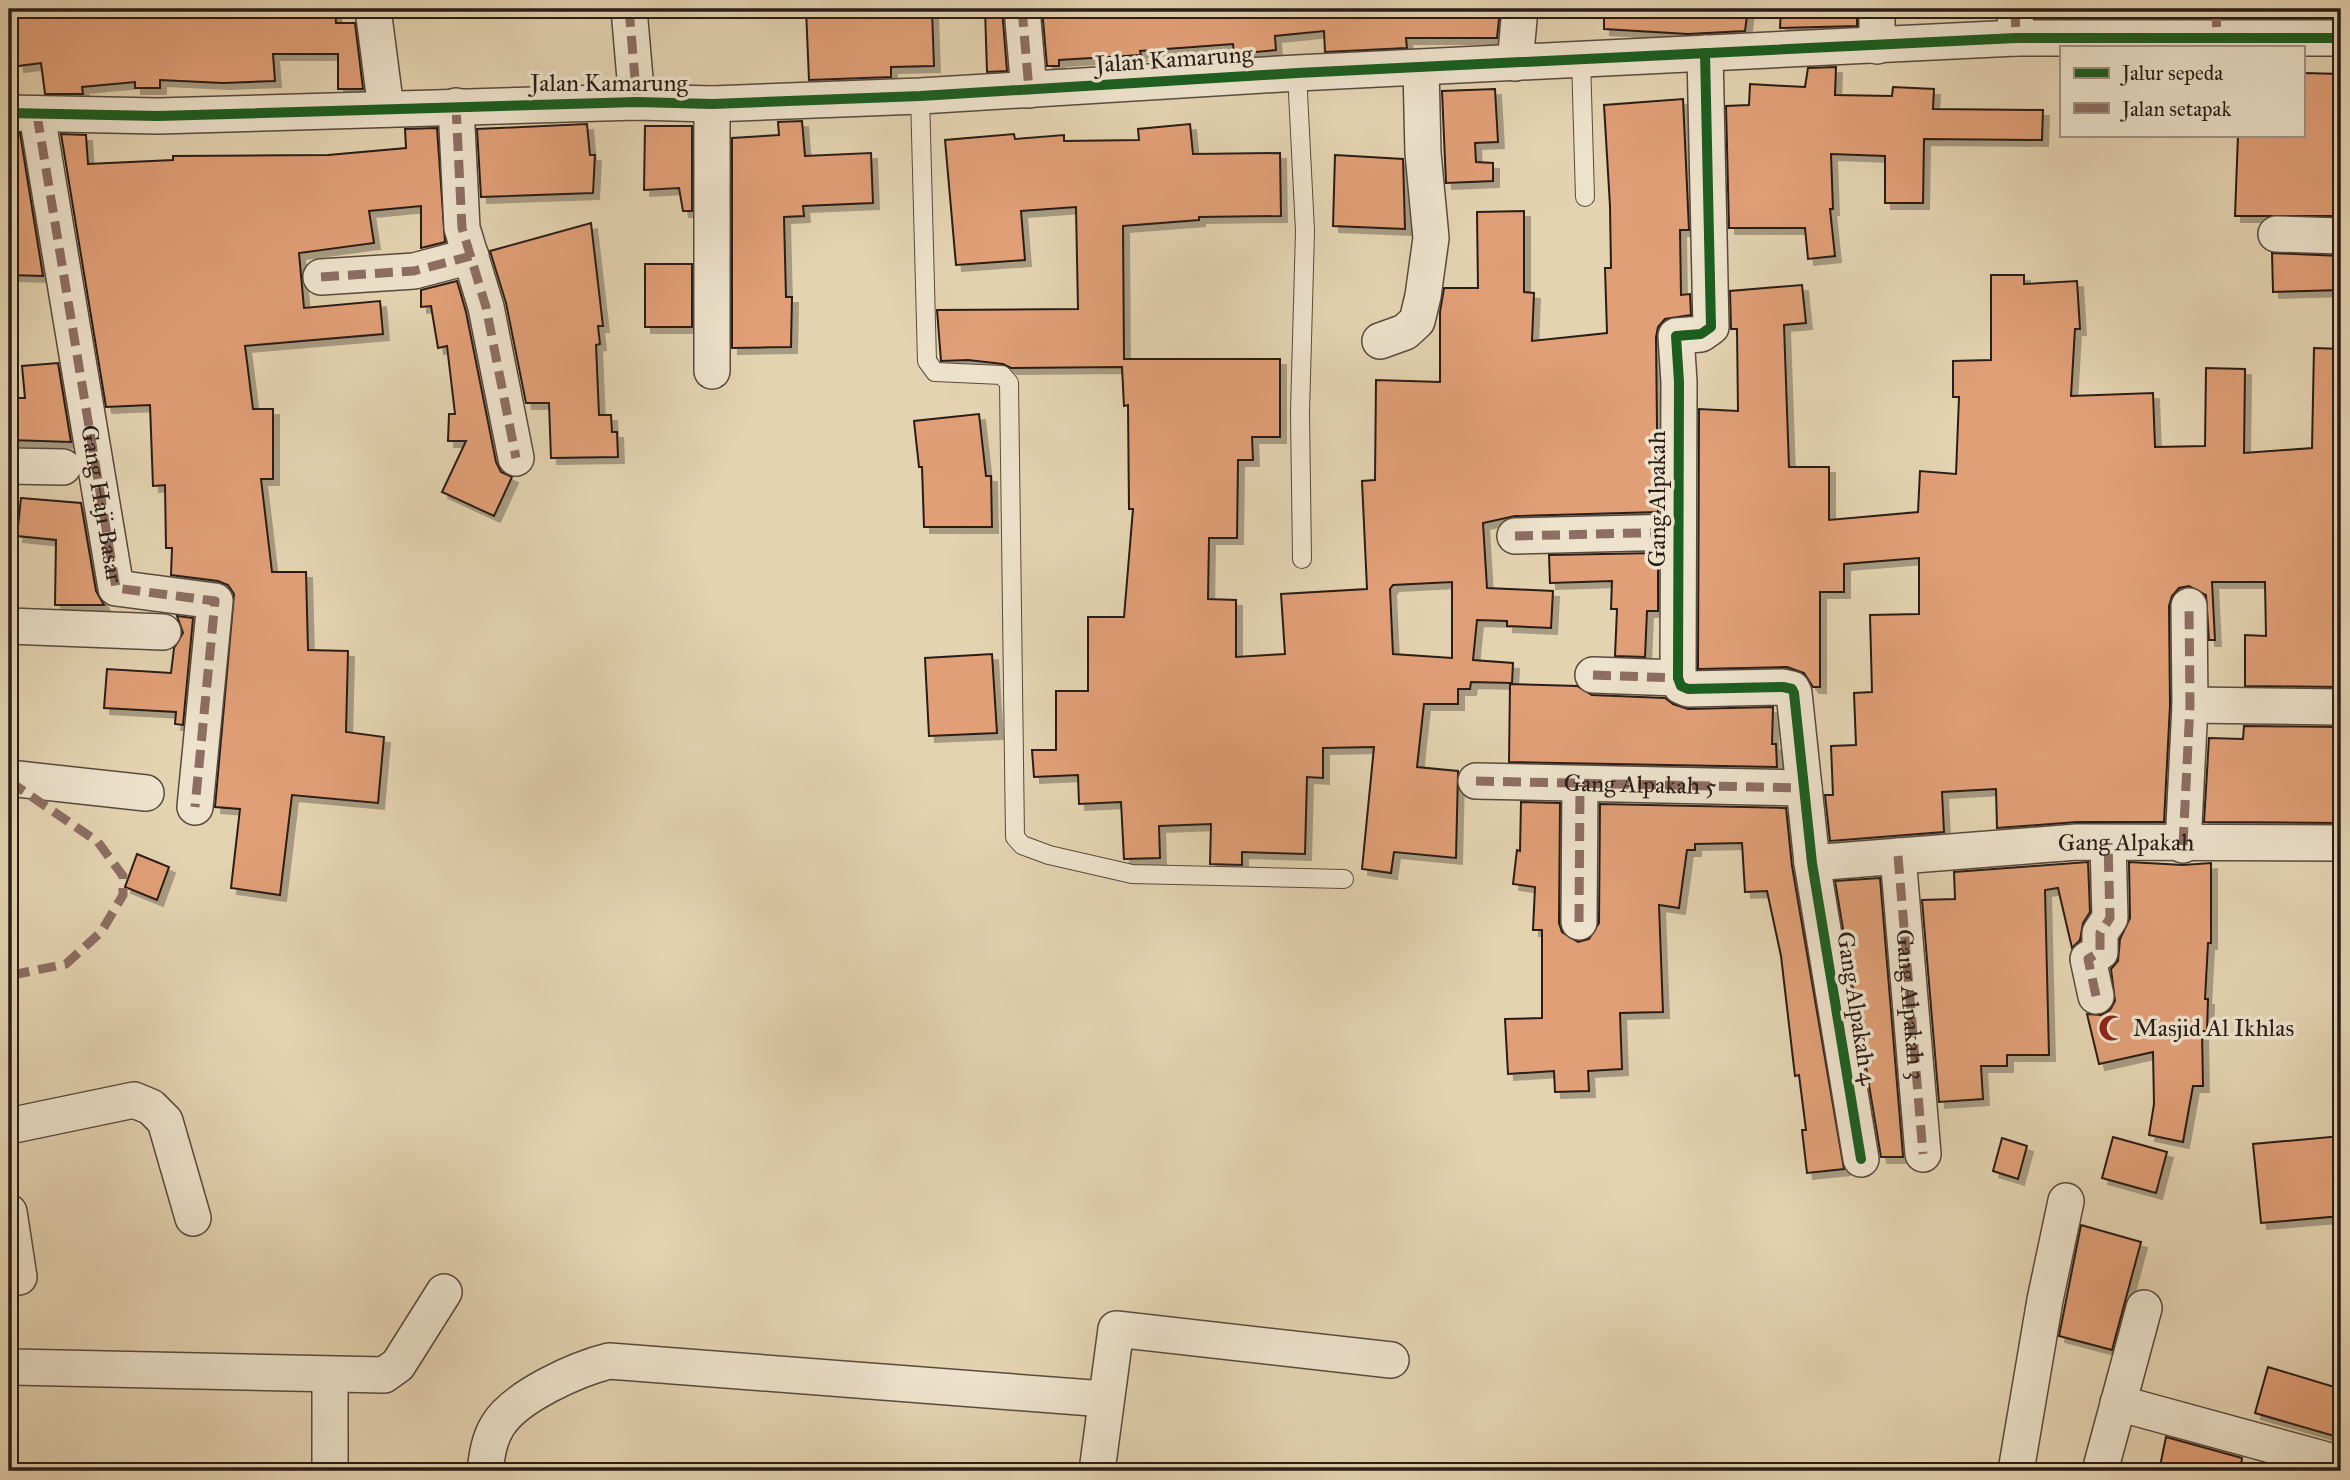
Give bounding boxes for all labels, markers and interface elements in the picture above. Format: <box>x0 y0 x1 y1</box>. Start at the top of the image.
street label: Jalan Kamarung <box>1091 38 1254 80</box>
legend <box>2060 46 2304 136</box>
text: Jalur sepeda <box>2120 60 2223 86</box>
street label: Jalan Kamarung <box>527 68 689 98</box>
text: Jalan setapak <box>2120 96 2231 122</box>
street label: Gang Haji Basar <box>74 422 130 585</box>
street label: Gang Alpakah <box>1642 431 1672 567</box>
street label: Gang Alpakah 5 <box>1563 768 1717 801</box>
street label: Gang Alpakah <box>2057 827 2194 858</box>
street label: Gang Alpakah 3 <box>1889 928 1932 1081</box>
street label: Gang Alpakah 4 <box>1830 929 1884 1088</box>
mosque icon: Masjid Al Ikhlas <box>2097 1013 2127 1043</box>
place label: Masjid Al Ikhlas <box>2133 1013 2294 1043</box>

